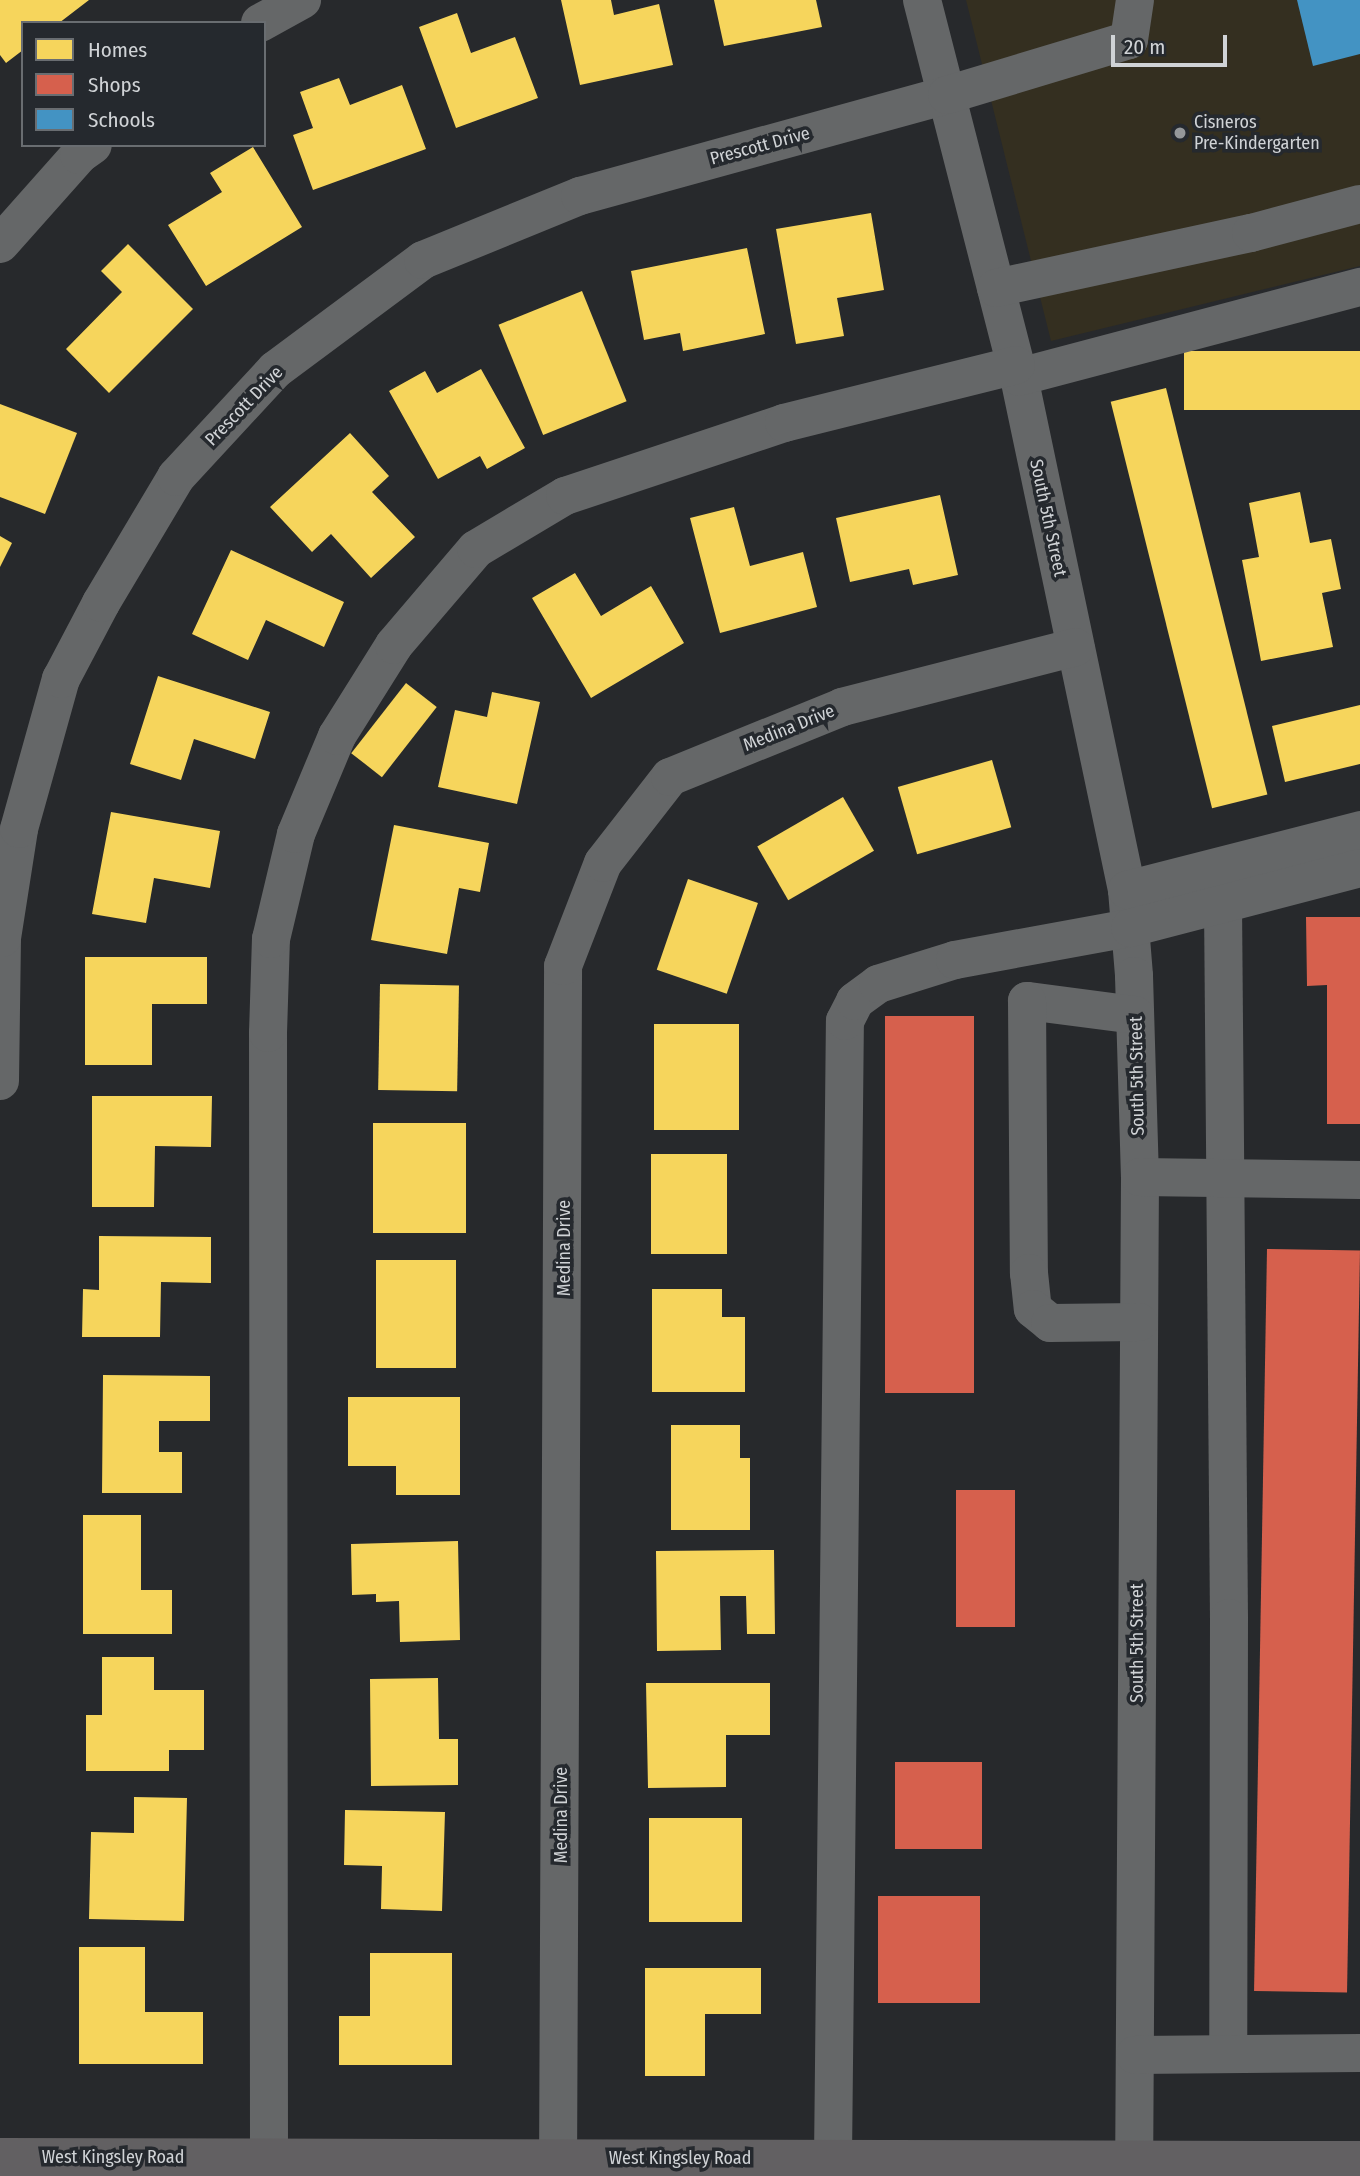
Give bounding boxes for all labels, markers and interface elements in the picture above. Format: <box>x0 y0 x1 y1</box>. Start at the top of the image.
legend <box>21 21 266 147</box>
scale bar <box>1115 21 1230 65</box>
text: 20 m <box>1124 34 1165 60</box>
text: Homes <box>88 37 147 63</box>
text: Shops <box>88 72 141 98</box>
text: Schools <box>88 107 155 133</box>
place label: Cisneros Pre-Kindergarten <box>1194 112 1320 154</box>
street label: Prescott Drive <box>708 122 812 170</box>
marker: Cisneros Pre-Kindergarten <box>1172 125 1188 141</box>
street label: Prescott Drive <box>201 362 287 450</box>
street label: South 5th Street <box>1025 457 1071 579</box>
street label: Medina Drive <box>740 700 838 756</box>
street label: South 5th Street <box>1125 1016 1149 1136</box>
street label: Medina Drive <box>553 1200 575 1296</box>
street label: South 5th Street <box>1126 1583 1148 1703</box>
street label: Medina Drive <box>550 1767 572 1863</box>
street label: West Kingsley Road <box>42 2146 184 2168</box>
street label: West Kingsley Road <box>609 2147 751 2169</box>

